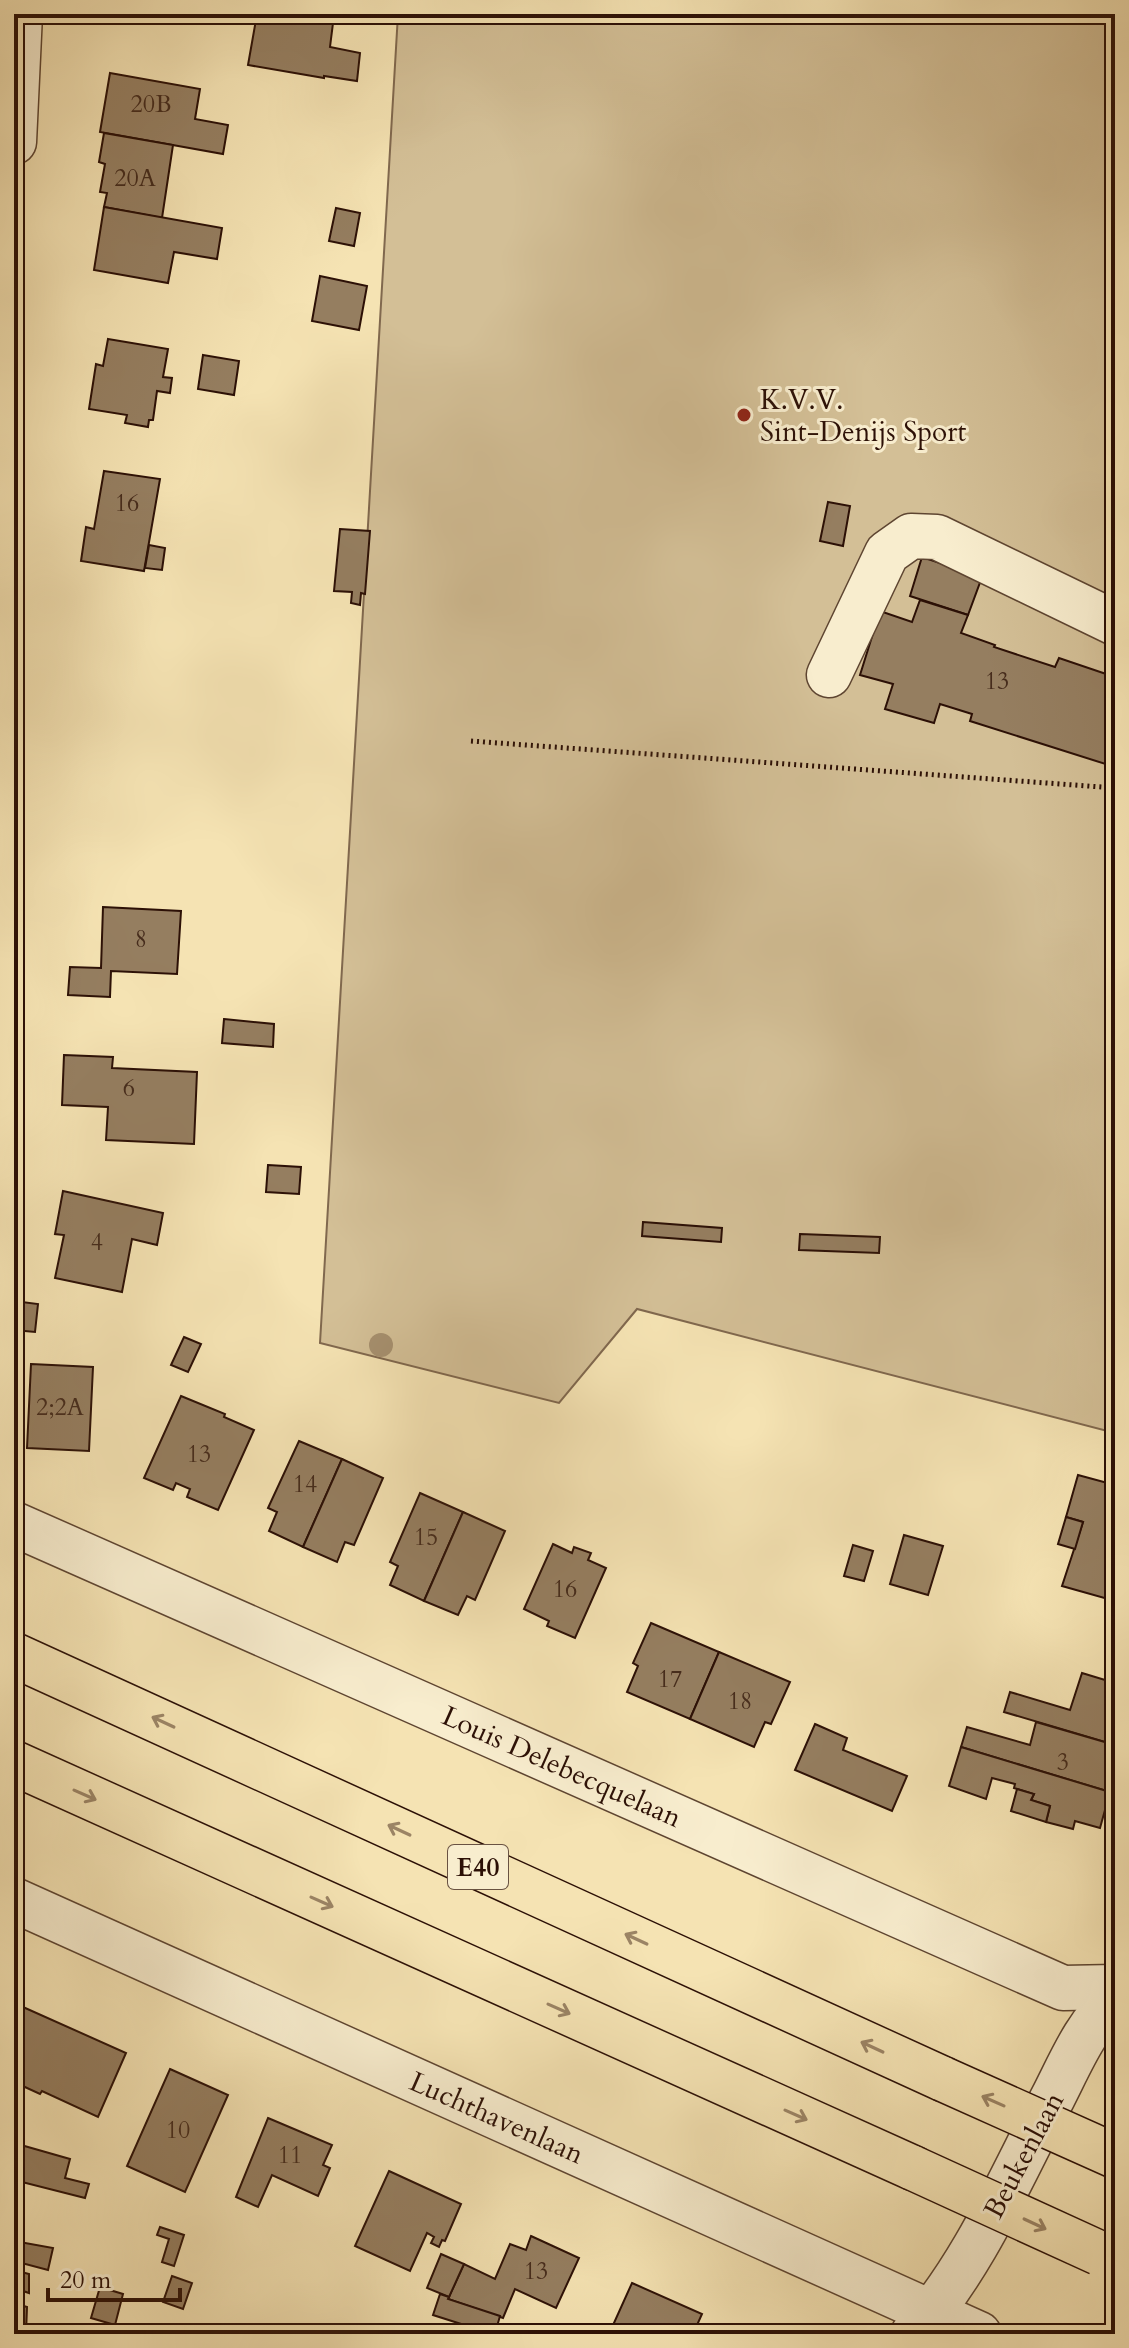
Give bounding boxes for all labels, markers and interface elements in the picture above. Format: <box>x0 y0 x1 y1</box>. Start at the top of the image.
house number: 20B <box>131 88 171 121</box>
house number: 20A <box>114 162 157 195</box>
place label: K.V.V. Sint-Denijs Sport <box>760 381 966 451</box>
marker: K.V.V. Sint-Denijs Sport <box>735 406 753 424</box>
house number: 16 <box>115 487 139 520</box>
house number: 13 <box>985 665 1009 698</box>
house number: 8 <box>135 923 147 956</box>
house number: 6 <box>123 1072 135 1105</box>
house number: 4 <box>91 1226 103 1259</box>
house number: 2;2A <box>36 1391 85 1424</box>
house number: 13 <box>187 1438 211 1471</box>
house number: 14 <box>293 1468 317 1501</box>
house number: 15 <box>414 1521 438 1554</box>
house number: 16 <box>553 1573 577 1606</box>
house number: 17 <box>658 1663 682 1696</box>
house number: 18 <box>728 1685 752 1718</box>
street label: Louis Delebecquelaan <box>436 1697 687 1837</box>
one-way arrow <box>151 1714 175 1729</box>
house number: 3 <box>1057 1746 1069 1779</box>
one-way arrow <box>73 1788 97 1803</box>
one-way arrow <box>387 1822 412 1837</box>
road number: E40 <box>448 1845 508 1889</box>
one-way arrow <box>309 1895 334 1910</box>
one-way arrow <box>624 1930 648 1945</box>
one-way arrow <box>546 2002 571 2017</box>
one-way arrow <box>860 2038 885 2053</box>
street label: Luchthavenlaan <box>404 2063 590 2173</box>
street label: Beukenlaan <box>975 2086 1073 2225</box>
one-way arrow <box>981 2093 1006 2108</box>
one-way arrow <box>783 2109 808 2124</box>
house number: 10 <box>166 2114 190 2147</box>
house number: 11 <box>278 2139 302 2172</box>
one-way arrow <box>1023 2217 1047 2232</box>
scale bar <box>48 2252 180 2302</box>
house number: 13 <box>524 2255 548 2288</box>
text: 20 m <box>60 2264 112 2297</box>

